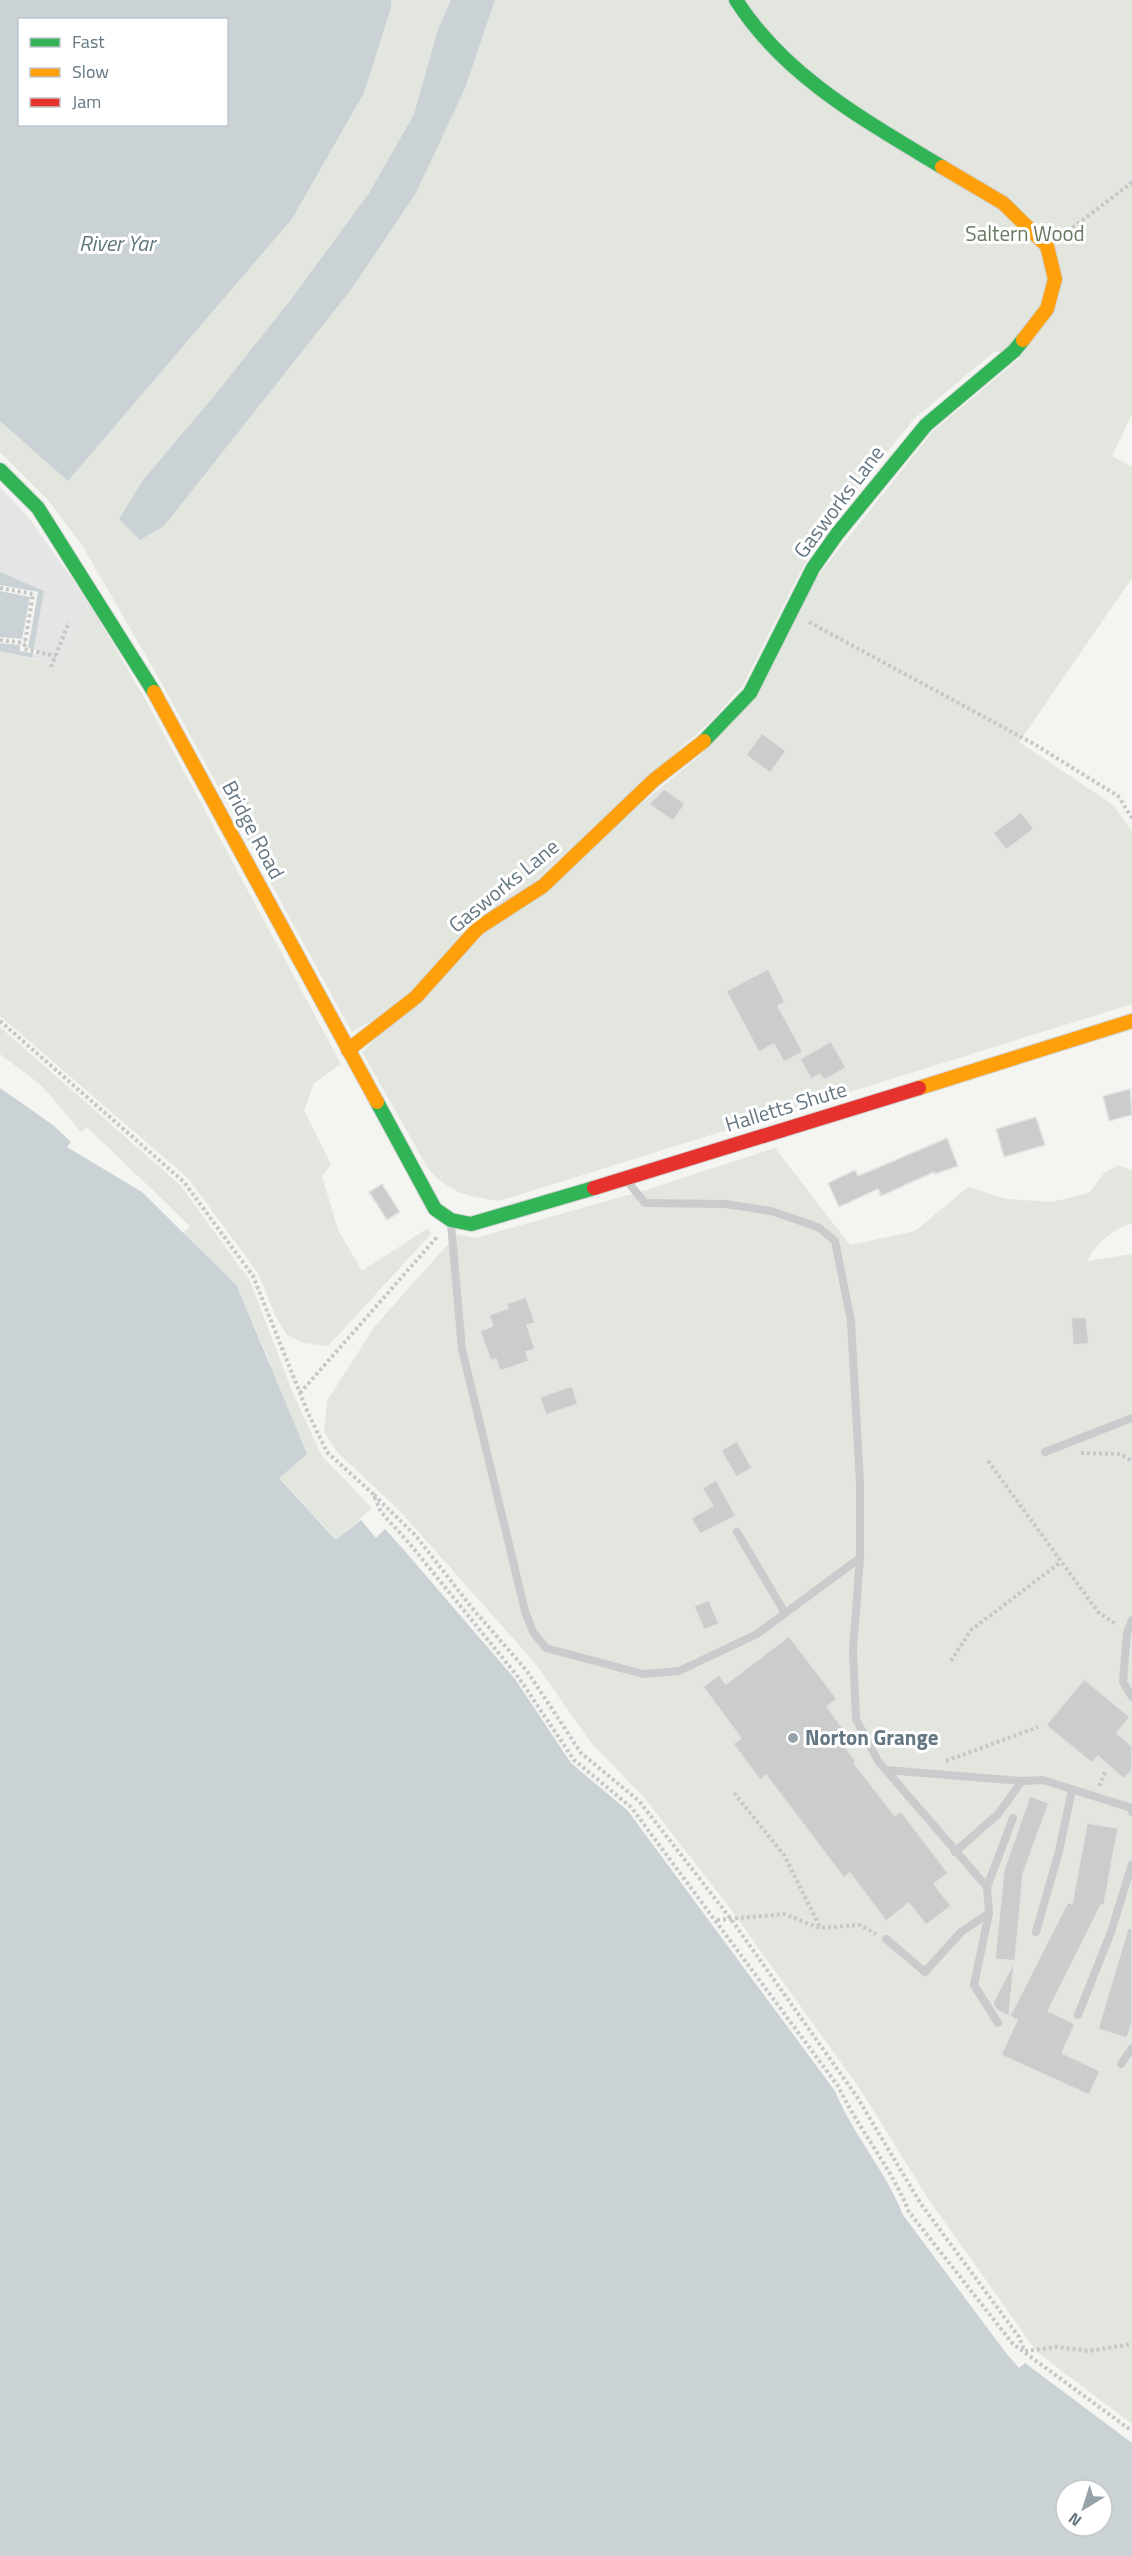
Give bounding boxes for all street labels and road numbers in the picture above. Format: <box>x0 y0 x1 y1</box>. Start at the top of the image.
street label: Gasworks Lane <box>785 438 891 565</box>
street label: Bridge Road <box>215 775 293 884</box>
street label: Gasworks Lane <box>441 831 566 940</box>
street label: Halletts Shute <box>721 1072 851 1140</box>

